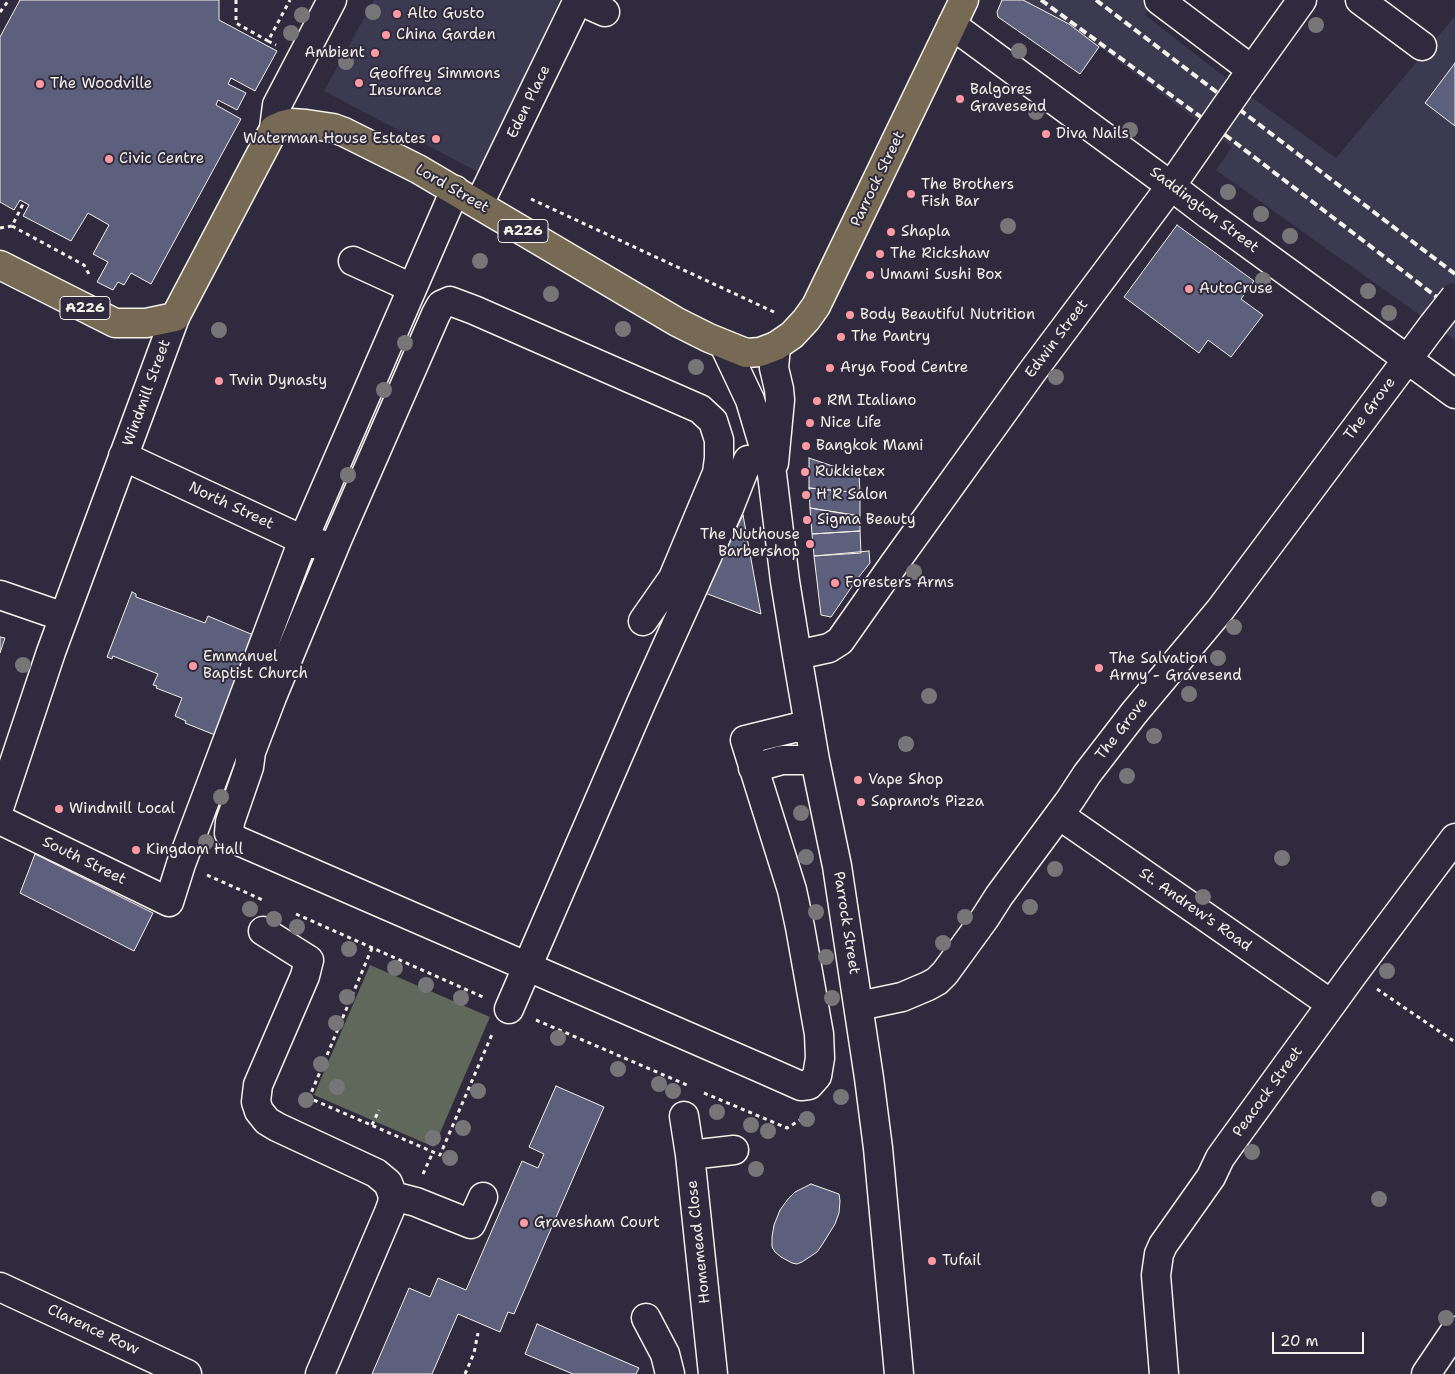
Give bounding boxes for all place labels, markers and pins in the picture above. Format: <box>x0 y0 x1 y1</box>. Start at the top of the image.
place label: Alto Gusto <box>407 5 485 23</box>
marker: Alto Gusto <box>391 8 403 20</box>
place label: China Garden <box>396 26 496 44</box>
marker: China Garden <box>380 29 392 41</box>
place label: Ambient <box>305 44 365 62</box>
marker: Ambient <box>369 47 381 59</box>
place label: Geoffrey Simmons Insurance <box>369 65 501 100</box>
place label: The Woodville <box>50 75 152 93</box>
marker: Geoffrey Simmons Insurance <box>353 77 365 89</box>
marker: The Woodville <box>34 78 46 90</box>
place label: Balgores Gravesend <box>970 81 1047 116</box>
marker: Balgores Gravesend <box>954 93 966 105</box>
place label: Diva Nails <box>1056 125 1129 143</box>
marker: Diva Nails <box>1040 128 1052 140</box>
place label: Waterman House Estates <box>243 130 426 148</box>
marker: Waterman House Estates <box>430 133 442 145</box>
place label: Civic Centre <box>119 150 204 168</box>
marker: Civic Centre <box>103 153 115 165</box>
place label: The Brothers Fish Bar <box>921 176 1014 211</box>
marker: The Brothers Fish Bar <box>905 188 917 200</box>
place label: Shapla <box>901 223 950 241</box>
marker: Shapla <box>885 226 897 238</box>
place label: The Rickshaw <box>890 245 990 263</box>
marker: The Rickshaw <box>874 248 886 260</box>
place label: Umami Sushi Box <box>880 266 1002 284</box>
marker: Umami Sushi Box <box>864 269 876 281</box>
place label: AutoCruse <box>1199 280 1273 298</box>
marker: AutoCruse <box>1183 283 1195 295</box>
place label: Body Beautiful Nutrition <box>860 306 1035 324</box>
marker: Body Beautiful Nutrition <box>844 309 856 321</box>
place label: The Pantry <box>851 328 930 346</box>
marker: The Pantry <box>835 331 847 343</box>
place label: Arya Food Centre <box>840 359 968 377</box>
marker: Arya Food Centre <box>824 362 836 374</box>
place label: Twin Dynasty <box>229 372 327 390</box>
marker: Twin Dynasty <box>213 375 225 387</box>
place label: RM Italiano <box>827 392 916 410</box>
marker: RM Italiano <box>811 395 823 407</box>
place label: Nice Life <box>820 414 882 432</box>
marker: Nice Life <box>804 417 816 429</box>
place label: Bangkok Mami <box>816 437 924 455</box>
marker: Bangkok Mami <box>800 440 812 452</box>
place label: Rukkietex <box>815 463 885 481</box>
marker: Rukkietex <box>799 466 811 478</box>
place label: H R Salon <box>816 486 887 504</box>
marker: H R Salon <box>800 489 812 501</box>
place label: Sigma Beauty <box>817 511 916 529</box>
marker: Sigma Beauty <box>801 514 813 526</box>
place label: The Nuthouse Barbershop <box>700 526 800 561</box>
marker: The Nuthouse Barbershop <box>804 538 816 550</box>
place label: Foresters Arms <box>845 574 954 592</box>
marker: Foresters Arms <box>829 577 841 589</box>
place label: Emmanuel Baptist Church <box>203 648 308 683</box>
place label: The Salvation Army - Gravesend <box>1109 650 1242 685</box>
marker: Emmanuel Baptist Church <box>187 660 199 672</box>
marker: The Salvation Army - Gravesend <box>1093 662 1105 674</box>
place label: Vape Shop <box>868 771 943 789</box>
marker: Vape Shop <box>852 774 864 786</box>
place label: Saprano's Pizza <box>871 793 984 811</box>
marker: Saprano's Pizza <box>855 796 867 808</box>
place label: Windmill Local <box>69 800 175 818</box>
marker: Windmill Local <box>53 803 65 815</box>
place label: Kingdom Hall <box>146 841 243 859</box>
marker: Kingdom Hall <box>130 844 142 856</box>
place label: Gravesham Court <box>534 1214 660 1232</box>
marker: Gravesham Court <box>518 1217 530 1229</box>
place label: Tufail <box>942 1252 981 1270</box>
marker: Tufail <box>926 1255 938 1267</box>

